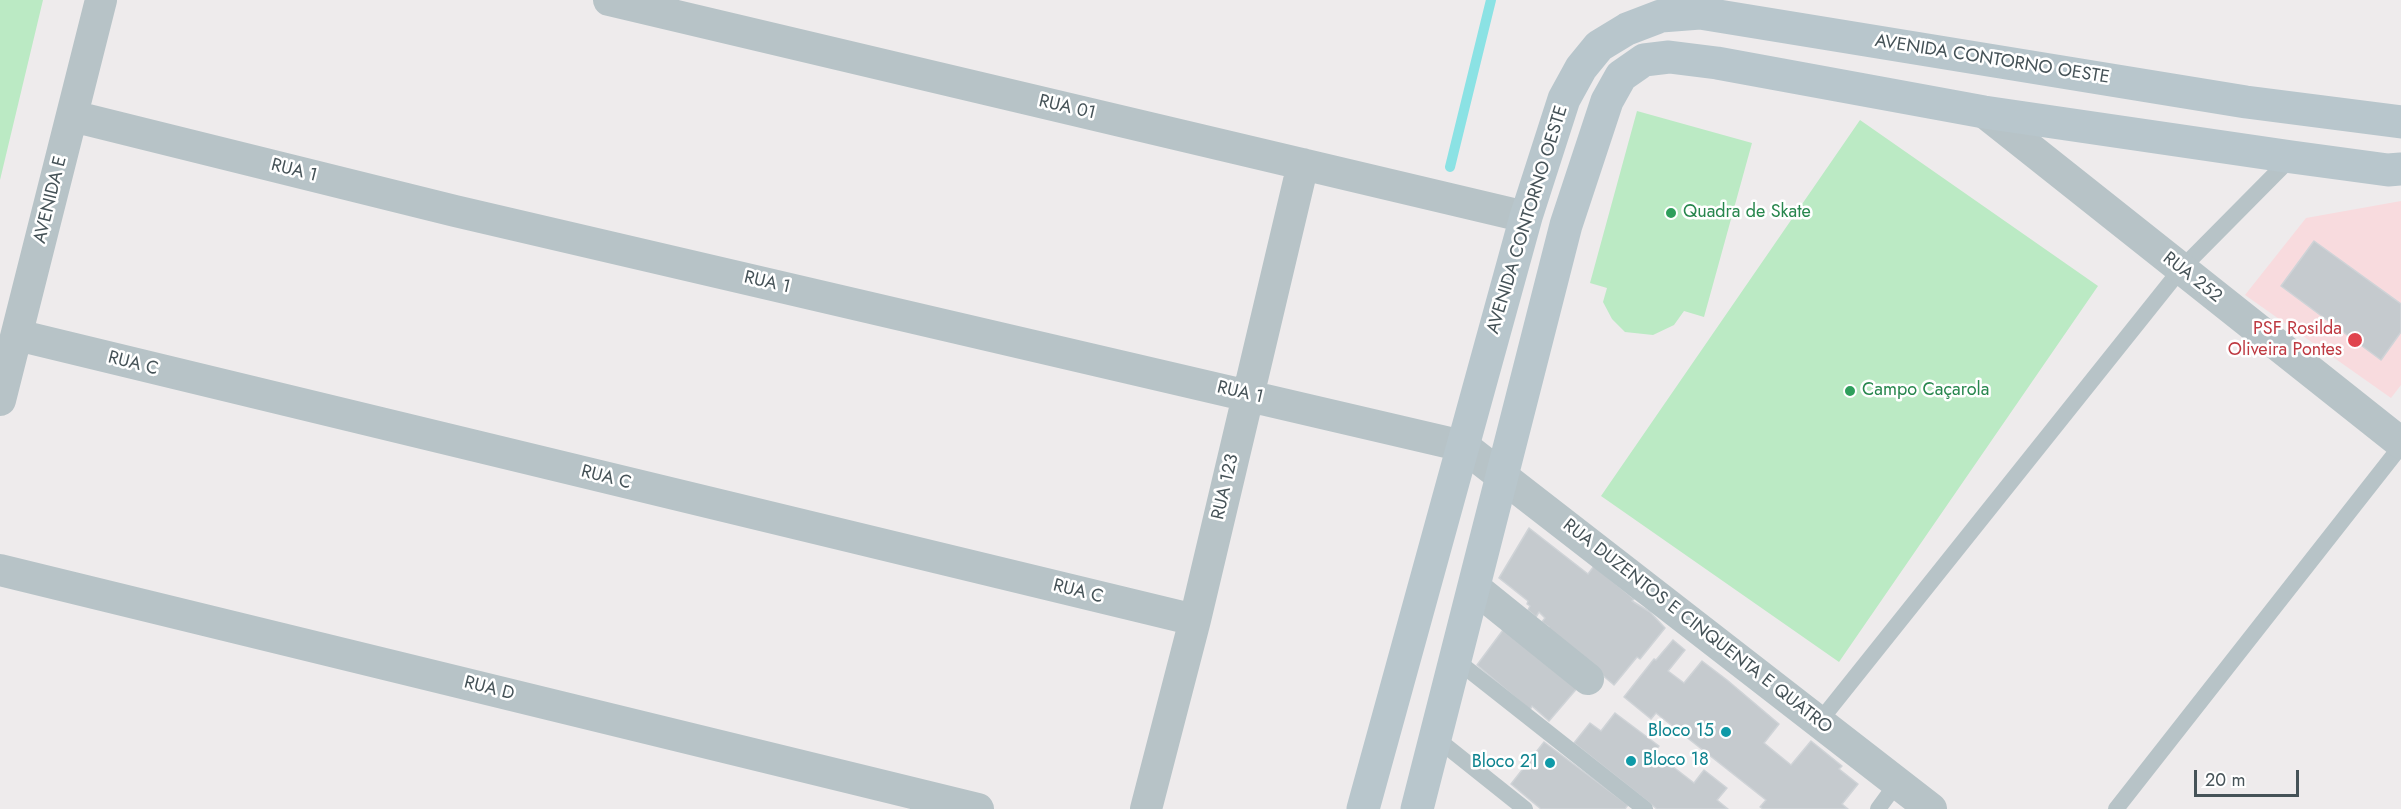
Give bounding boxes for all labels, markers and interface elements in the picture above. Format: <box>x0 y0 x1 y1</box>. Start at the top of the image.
street label: AVENIDA CONTORNO OESTE <box>1873 31 2111 89</box>
street label: RUA 01 <box>1037 91 1097 125</box>
street label: AVENIDA CONTORNO OESTE <box>1483 103 1573 337</box>
street label: AVENIDA E <box>30 154 72 246</box>
street label: RUA 1 <box>269 155 319 187</box>
place label: Quadra de Skate <box>1683 202 1811 224</box>
marker: Quadra de Skate <box>1664 206 1678 220</box>
street label: RUA 252 <box>2158 248 2226 308</box>
street label: RUA 1 <box>742 267 792 299</box>
place label: PSF Rosilda Oliveira Pontes <box>2228 319 2342 362</box>
marker: PSF Rosilda Oliveira Pontes <box>2346 331 2364 349</box>
street label: RUA C <box>106 347 160 381</box>
street label: RUA 1 <box>1215 377 1265 409</box>
place label: Campo Caçarola <box>1862 380 1989 402</box>
marker: Campo Caçarola <box>1843 384 1857 398</box>
street label: RUA 123 <box>1208 452 1244 522</box>
street label: RUA C <box>579 461 633 495</box>
street label: RUA DUZENTOS E CINQUENTA E QUATRO <box>1558 515 1836 739</box>
street label: RUA C <box>1051 575 1105 609</box>
street label: RUA D <box>462 672 516 706</box>
place label: Bloco 15 <box>1648 721 1714 743</box>
marker: Bloco 15 <box>1719 725 1733 739</box>
place label: Bloco 18 <box>1643 750 1709 772</box>
place label: Bloco 21 <box>1472 752 1538 774</box>
marker: Bloco 18 <box>1624 754 1638 768</box>
marker: Bloco 21 <box>1543 756 1557 770</box>
scale bar <box>2197 758 2302 796</box>
text: 20 m <box>2205 767 2245 793</box>

